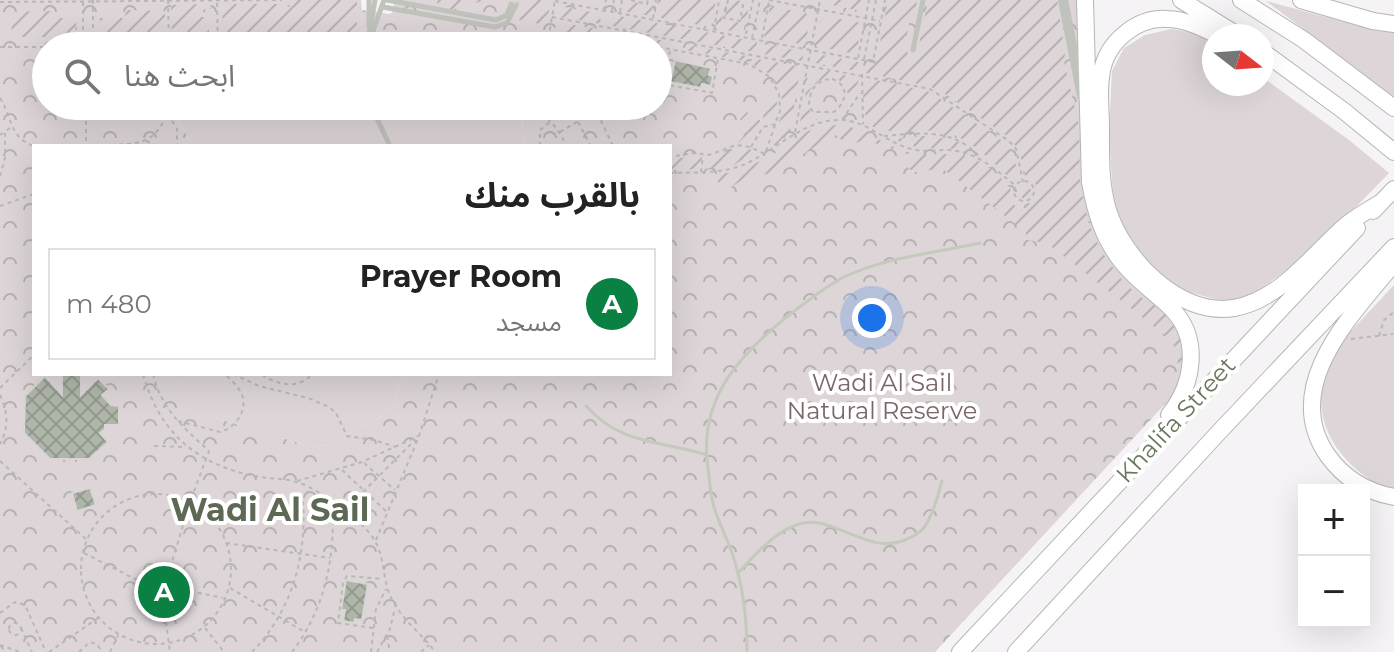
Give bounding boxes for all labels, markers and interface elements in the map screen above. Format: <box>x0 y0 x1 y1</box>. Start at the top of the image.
north arrow <box>1202 24 1274 96</box>
search box <box>32 32 672 120</box>
icon: search <box>60 54 104 98</box>
text: ابحث هنا <box>124 57 235 94</box>
text: بالقرب منك <box>465 174 640 216</box>
text: Prayer Room <box>360 258 562 295</box>
text: 480 m <box>66 288 152 320</box>
text: A <box>602 288 622 320</box>
your location <box>852 298 892 338</box>
text: مسجد <box>496 306 562 338</box>
street label: Khalifa Street <box>1110 351 1241 489</box>
park label: Wadi Al Sail Natural Reserve <box>787 368 977 425</box>
map controls <box>1298 484 1370 628</box>
button: + <box>1298 484 1370 556</box>
district label: Wadi Al Sail <box>171 490 369 529</box>
button: − <box>1298 556 1370 628</box>
pin: A <box>138 562 190 622</box>

